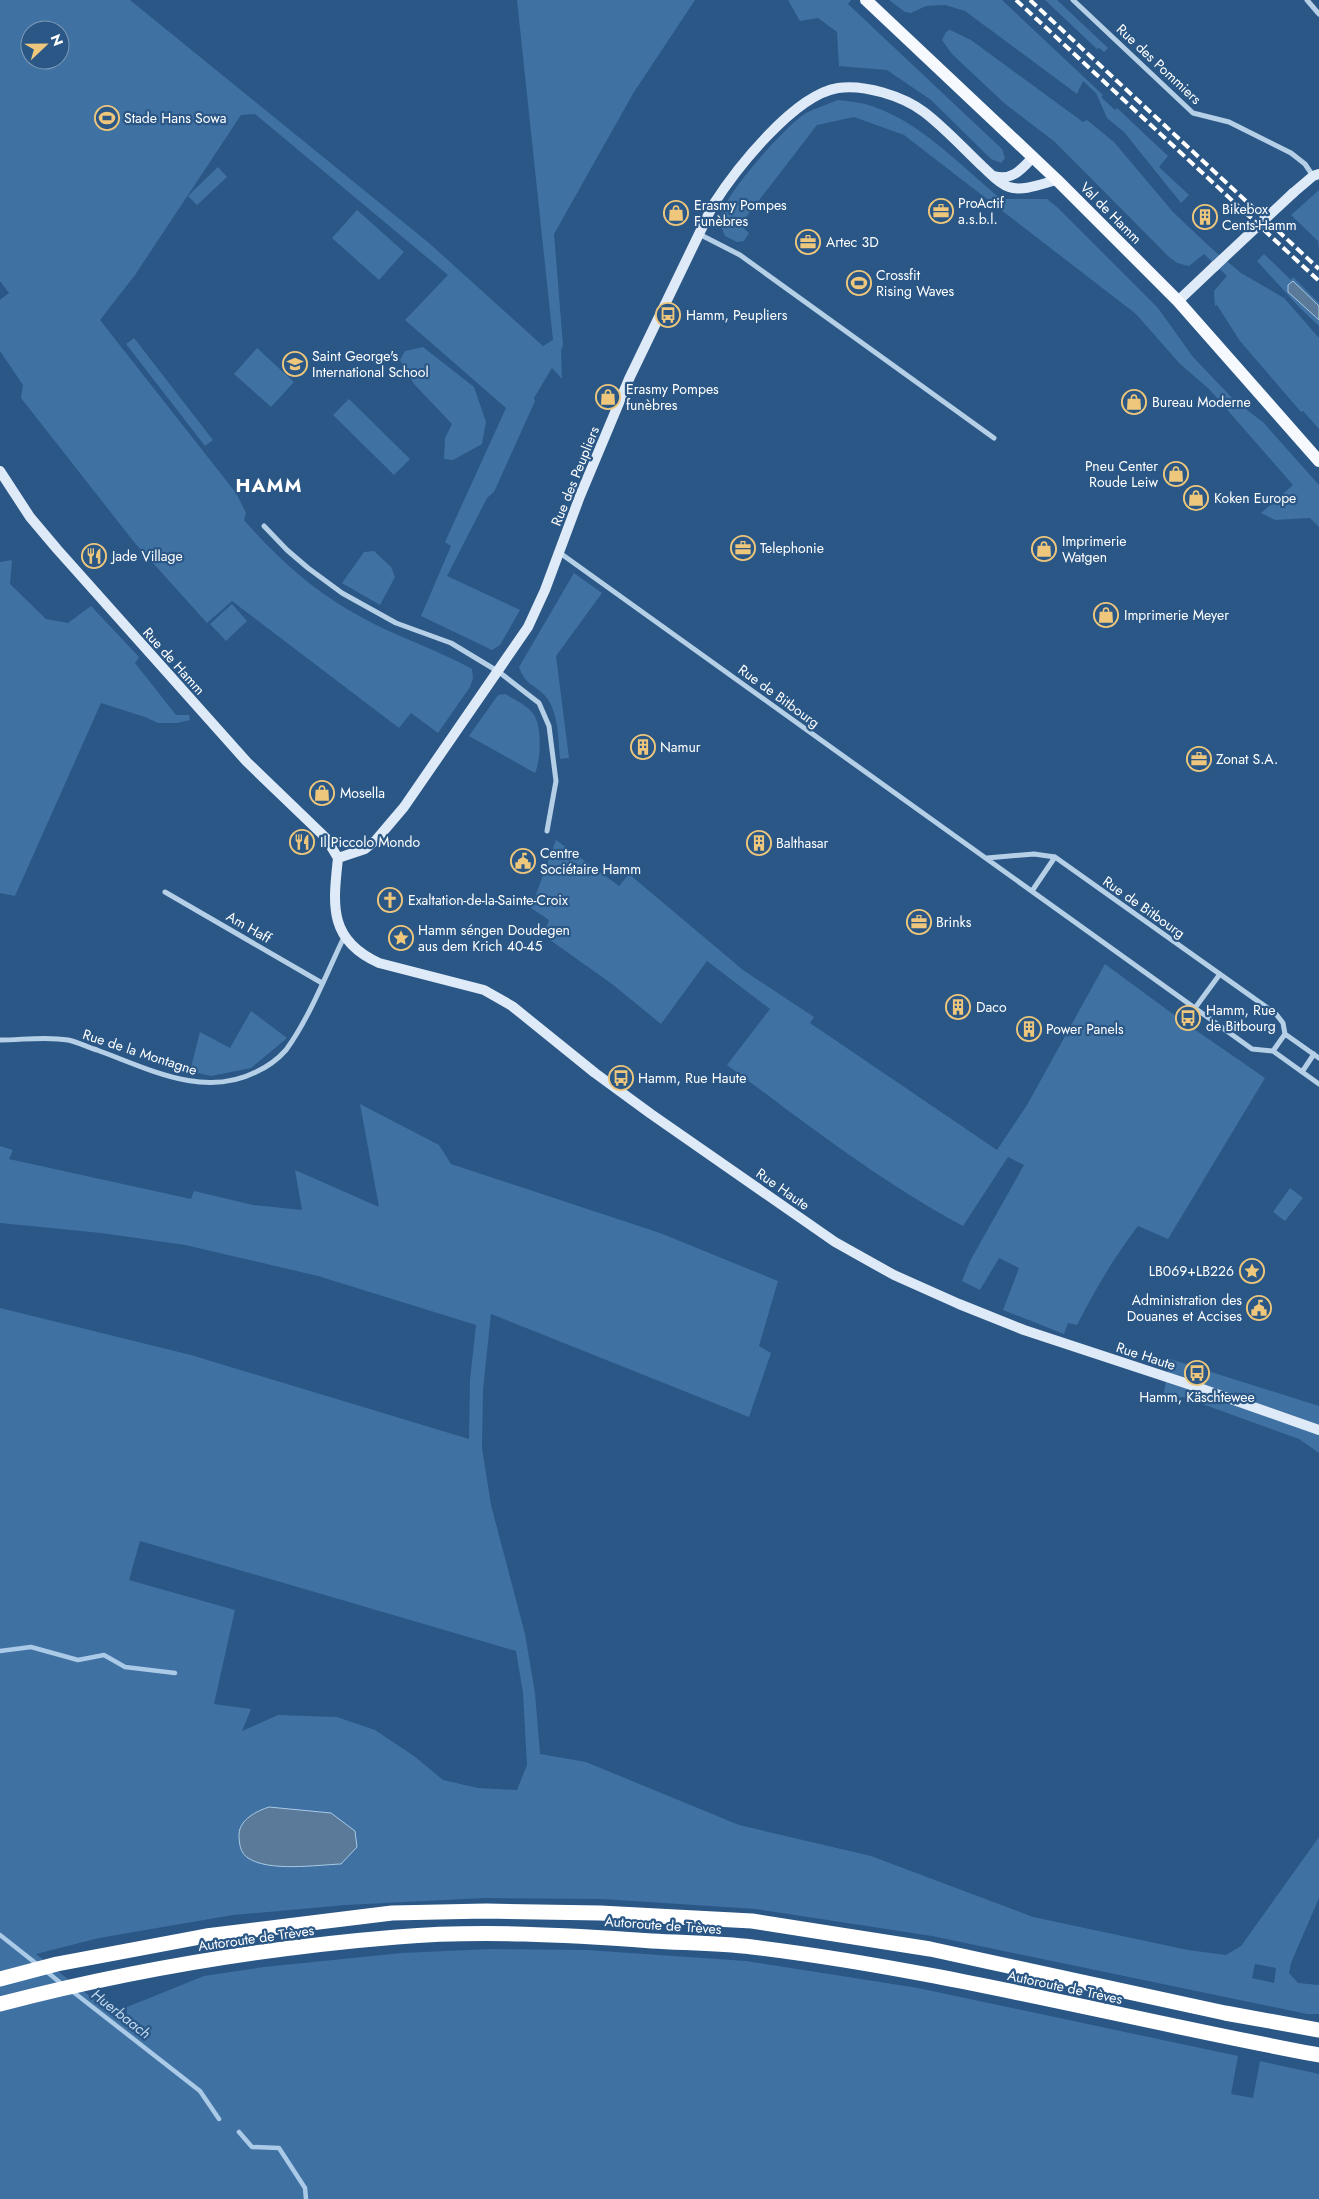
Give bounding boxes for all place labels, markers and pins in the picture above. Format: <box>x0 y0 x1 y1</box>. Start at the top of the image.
sports icon: Stade Hans Sowa <box>94 105 120 131</box>
place label: Stade Hans Sowa <box>124 108 226 128</box>
place label: ProActif a.s.b.l. <box>958 193 1005 229</box>
place label: Erasmy Pompes Funèbres <box>694 195 787 231</box>
office icon: ProActif a.s.b.l. <box>928 198 954 224</box>
place label: Bikebox Cents-Hamm <box>1222 199 1297 235</box>
shop icon: Erasmy Pompes Funèbres <box>663 200 689 226</box>
building icon: Bikebox Cents-Hamm <box>1192 204 1218 230</box>
office icon: Artec 3D <box>795 229 821 255</box>
place label: Artec 3D <box>826 232 879 252</box>
place label: Crossfit Rising Waves <box>876 265 955 301</box>
sports icon: Crossfit Rising Waves <box>846 270 872 296</box>
bus stop icon: Hamm, Peupliers <box>655 302 681 328</box>
place label: Hamm, Peupliers <box>686 305 788 325</box>
place label: Saint George's International School <box>312 346 429 382</box>
school or university icon: Saint George's International School <box>282 351 308 377</box>
place label: Erasmy Pompes funèbres <box>626 379 719 415</box>
shop icon: Erasmy Pompes funèbres <box>595 384 621 410</box>
shop icon: Bureau Moderne <box>1121 389 1147 415</box>
place label: Bureau Moderne <box>1152 392 1251 412</box>
place label: Pneu Center Roude Leiw <box>1085 456 1158 492</box>
shop icon: Pneu Center Roude Leiw <box>1163 461 1189 487</box>
shop icon: Koken Europe <box>1183 485 1209 511</box>
place label: Koken Europe <box>1214 488 1296 508</box>
place label: Imprimerie Watgen <box>1062 531 1127 567</box>
office icon: Telephonie <box>730 535 756 561</box>
shop icon: Imprimerie Watgen <box>1031 536 1057 562</box>
place label: Telephonie <box>760 538 824 558</box>
restaurant icon: Jade Village <box>81 543 107 569</box>
place label: Jade Village <box>110 546 183 566</box>
shop icon: Imprimerie Meyer <box>1093 602 1119 628</box>
place label: Imprimerie Meyer <box>1124 605 1229 625</box>
building icon: Namur <box>630 734 656 760</box>
place label: Namur <box>660 737 701 757</box>
office icon: Zonat S.A. <box>1186 746 1212 772</box>
place label: Zonat S.A. <box>1216 749 1278 769</box>
shop icon: Mosella <box>309 780 335 806</box>
place label: Mosella <box>340 783 385 803</box>
restaurant icon: Il Piccolo Mondo <box>289 829 315 855</box>
building icon: Balthasar <box>746 830 772 856</box>
place label: Il Piccolo Mondo <box>320 832 421 852</box>
place label: Balthasar <box>776 833 829 853</box>
place label: Centre Sociétaire Hamm <box>540 843 641 879</box>
public building icon: Centre Sociétaire Hamm <box>510 848 536 874</box>
church icon: Exaltation-de-la-Sainte-Croix <box>377 887 403 913</box>
place label: Exaltation-de-la-Sainte-Croix <box>408 890 568 910</box>
office icon: Brinks <box>906 909 932 935</box>
place label: Brinks <box>936 912 972 932</box>
place label: Hamm séngen Doudegen aus dem Krich 40-45 <box>418 920 570 956</box>
place icon: Hamm séngen Doudegen aus dem Krich 40-45 <box>388 925 414 951</box>
building icon: Daco <box>945 994 971 1020</box>
place label: Daco <box>976 997 1007 1017</box>
place label: Hamm, Rue de Bitbourg <box>1206 1000 1276 1036</box>
bus stop icon: Hamm, Rue de Bitbourg <box>1175 1005 1201 1031</box>
building icon: Power Panels <box>1016 1016 1042 1042</box>
place label: Power Panels <box>1046 1019 1124 1039</box>
bus stop icon: Hamm, Rue Haute <box>608 1065 634 1091</box>
place label: Hamm, Rue Haute <box>638 1068 746 1088</box>
place icon: LB069+LB226 <box>1239 1258 1265 1284</box>
place label: LB069+LB226 <box>1149 1261 1234 1281</box>
place label: Administration des Douanes et Accises <box>1127 1290 1242 1326</box>
public building icon: Administration des Douanes et Accises <box>1246 1295 1272 1321</box>
bus stop icon: Hamm, Käschtewee <box>1184 1360 1210 1386</box>
place label: Hamm, Käschtewee <box>1139 1387 1255 1407</box>

